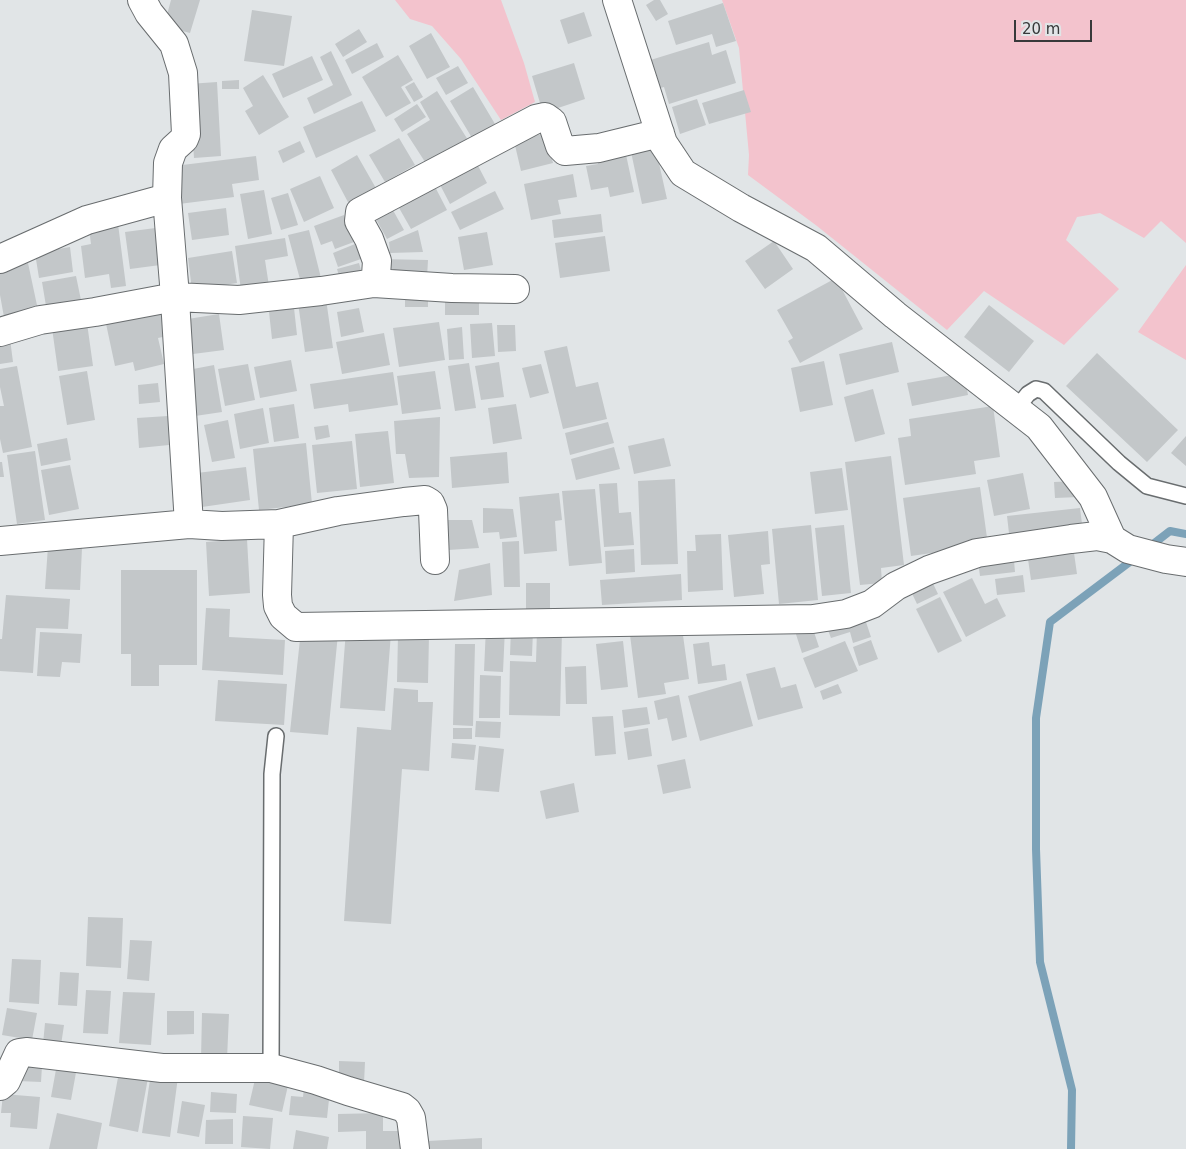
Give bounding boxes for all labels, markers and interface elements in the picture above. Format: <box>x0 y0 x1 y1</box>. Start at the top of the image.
scale bar <box>1016 10 1094 42</box>
text: 20 m <box>1022 20 1060 38</box>

